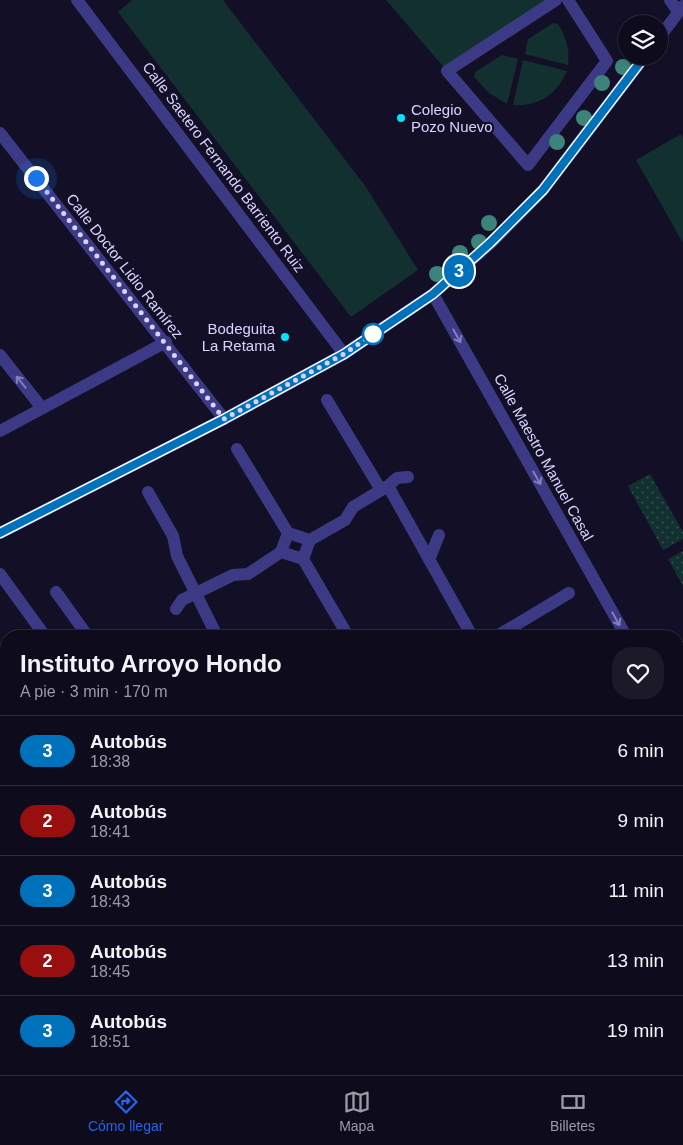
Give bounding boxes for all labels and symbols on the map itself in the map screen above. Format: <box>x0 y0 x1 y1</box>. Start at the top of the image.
street label: Calle Saetero Fernando Barriento Ruiz <box>139 59 309 275</box>
place label: Colegio Pozo Nuevo <box>411 101 493 135</box>
marker: Colegio Pozo Nuevo <box>395 112 407 124</box>
your location <box>24 166 49 191</box>
street label: Calle Doctor Lidio Ramírez <box>63 190 187 342</box>
line badge: 3 <box>443 255 475 287</box>
place label: Bodeguita La Retama <box>202 320 276 354</box>
unlabelled marker <box>362 323 384 345</box>
one-way arrow <box>452 328 462 343</box>
marker: Bodeguita La Retama <box>279 331 291 343</box>
street label: Calle Maestro Manuel Casal <box>491 370 597 544</box>
one-way arrow <box>16 375 27 388</box>
one-way arrow <box>532 470 542 484</box>
one-way arrow <box>612 612 622 626</box>

